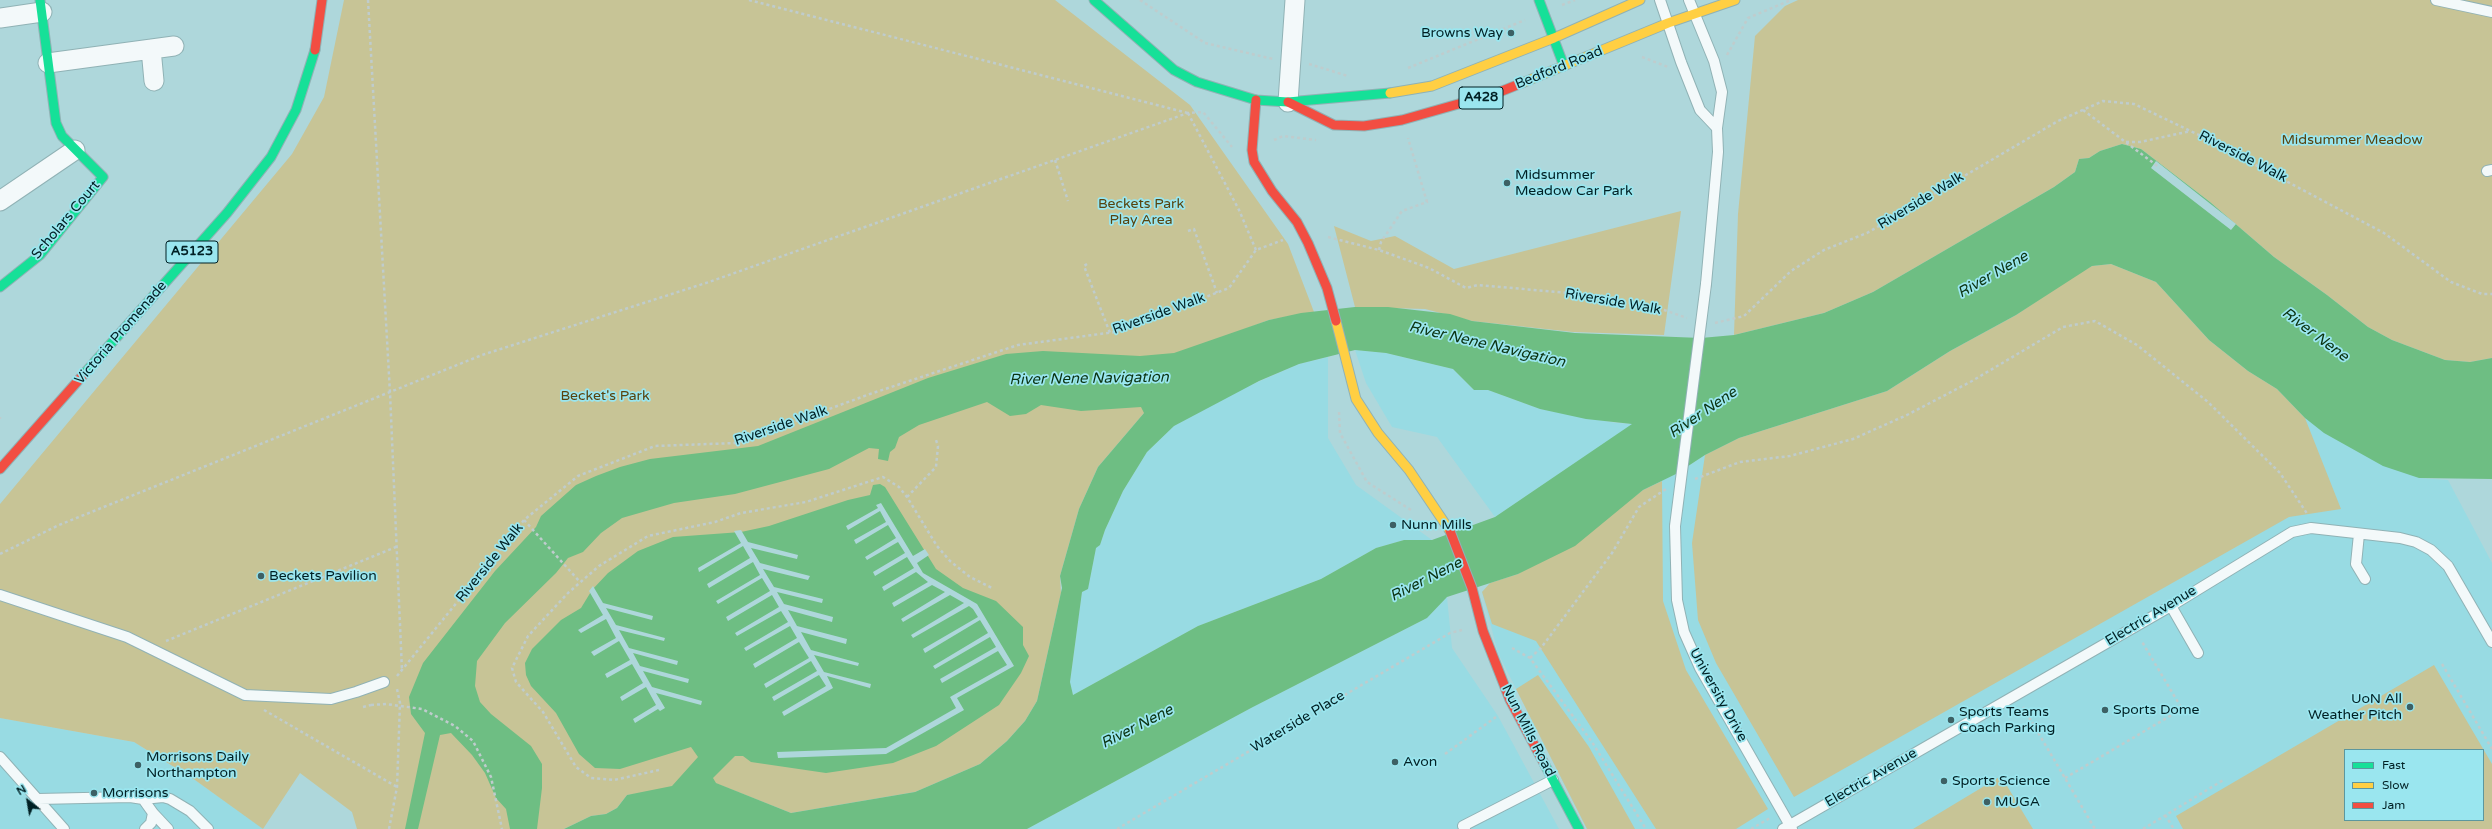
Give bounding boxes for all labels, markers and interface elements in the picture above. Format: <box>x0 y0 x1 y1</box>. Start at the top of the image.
place label: Browns Way <box>1421 25 1503 41</box>
marker: Browns Way <box>1506 28 1516 38</box>
street label: Bedford Road <box>1513 43 1605 93</box>
road number: A428 <box>1459 87 1503 109</box>
street label: Riverside Walk <box>2196 127 2290 187</box>
park label: Midsummer Meadow <box>2281 132 2423 148</box>
place label: Midsummer Meadow Car Park <box>1515 167 1633 200</box>
street label: Riverside Walk <box>1875 169 1967 233</box>
street label: Scholars Court <box>28 177 104 263</box>
marker: Midsummer Meadow Car Park <box>1502 178 1512 188</box>
park label: Beckets Park Play Area <box>1098 196 1184 228</box>
road number: A5123 <box>166 241 218 263</box>
water label: River Nene <box>1955 248 2031 302</box>
street label: Victoria Promenade <box>72 278 170 388</box>
street label: Riverside Walk <box>1564 285 1662 319</box>
street label: Riverside Walk <box>1110 289 1208 339</box>
water label: River Nene <box>2278 304 2352 366</box>
water label: River Nene Navigation <box>1407 318 1567 372</box>
water label: River Nene Navigation <box>1009 369 1169 389</box>
water label: River Nene <box>1665 384 1741 442</box>
park label: Becket's Park <box>560 388 650 404</box>
street label: Riverside Walk <box>732 402 830 450</box>
place label: Nunn Mills <box>1401 517 1472 533</box>
street label: Riverside Walk <box>453 520 527 606</box>
marker: Nunn Mills <box>1388 520 1398 530</box>
water label: River Nene <box>1387 554 1465 606</box>
place label: Beckets Pavilion <box>269 568 377 584</box>
marker: Beckets Pavilion <box>256 571 266 581</box>
street label: Electric Avenue <box>2102 582 2200 650</box>
street label: University Drive <box>1685 645 1751 745</box>
street label: Nun Mills Road <box>1498 682 1558 780</box>
street label: Waterside Place <box>1248 687 1348 757</box>
place label: UoN All Weather Pitch <box>2308 691 2402 724</box>
water label: River Nene <box>1098 701 1176 753</box>
place label: Sports Dome <box>2113 702 2199 718</box>
marker: UoN All Weather Pitch <box>2405 702 2415 712</box>
place label: Sports Teams Coach Parking <box>1959 704 2055 736</box>
marker: Sports Dome <box>2100 705 2110 715</box>
marker: Sports Teams Coach Parking <box>1946 715 1956 725</box>
street label: Electric Avenue <box>1822 745 1920 811</box>
place label: Morrisons Daily Northampton <box>146 749 249 782</box>
legend <box>2344 749 2484 821</box>
place label: Avon <box>1403 754 1437 770</box>
marker: Avon <box>1390 757 1400 767</box>
text: Fast <box>2382 758 2405 772</box>
marker: Morrisons Daily Northampton <box>133 760 143 770</box>
place label: Sports Science <box>1952 773 2050 789</box>
marker: Sports Science <box>1939 776 1949 786</box>
text: Slow <box>2382 778 2409 792</box>
north arrow <box>8 781 48 821</box>
text: N <box>14 782 29 798</box>
place label: Morrisons <box>102 785 169 801</box>
marker: Morrisons <box>89 788 99 798</box>
place label: MUGA <box>1995 794 2040 810</box>
marker: MUGA <box>1982 797 1992 807</box>
text: Jam <box>2382 798 2405 812</box>

